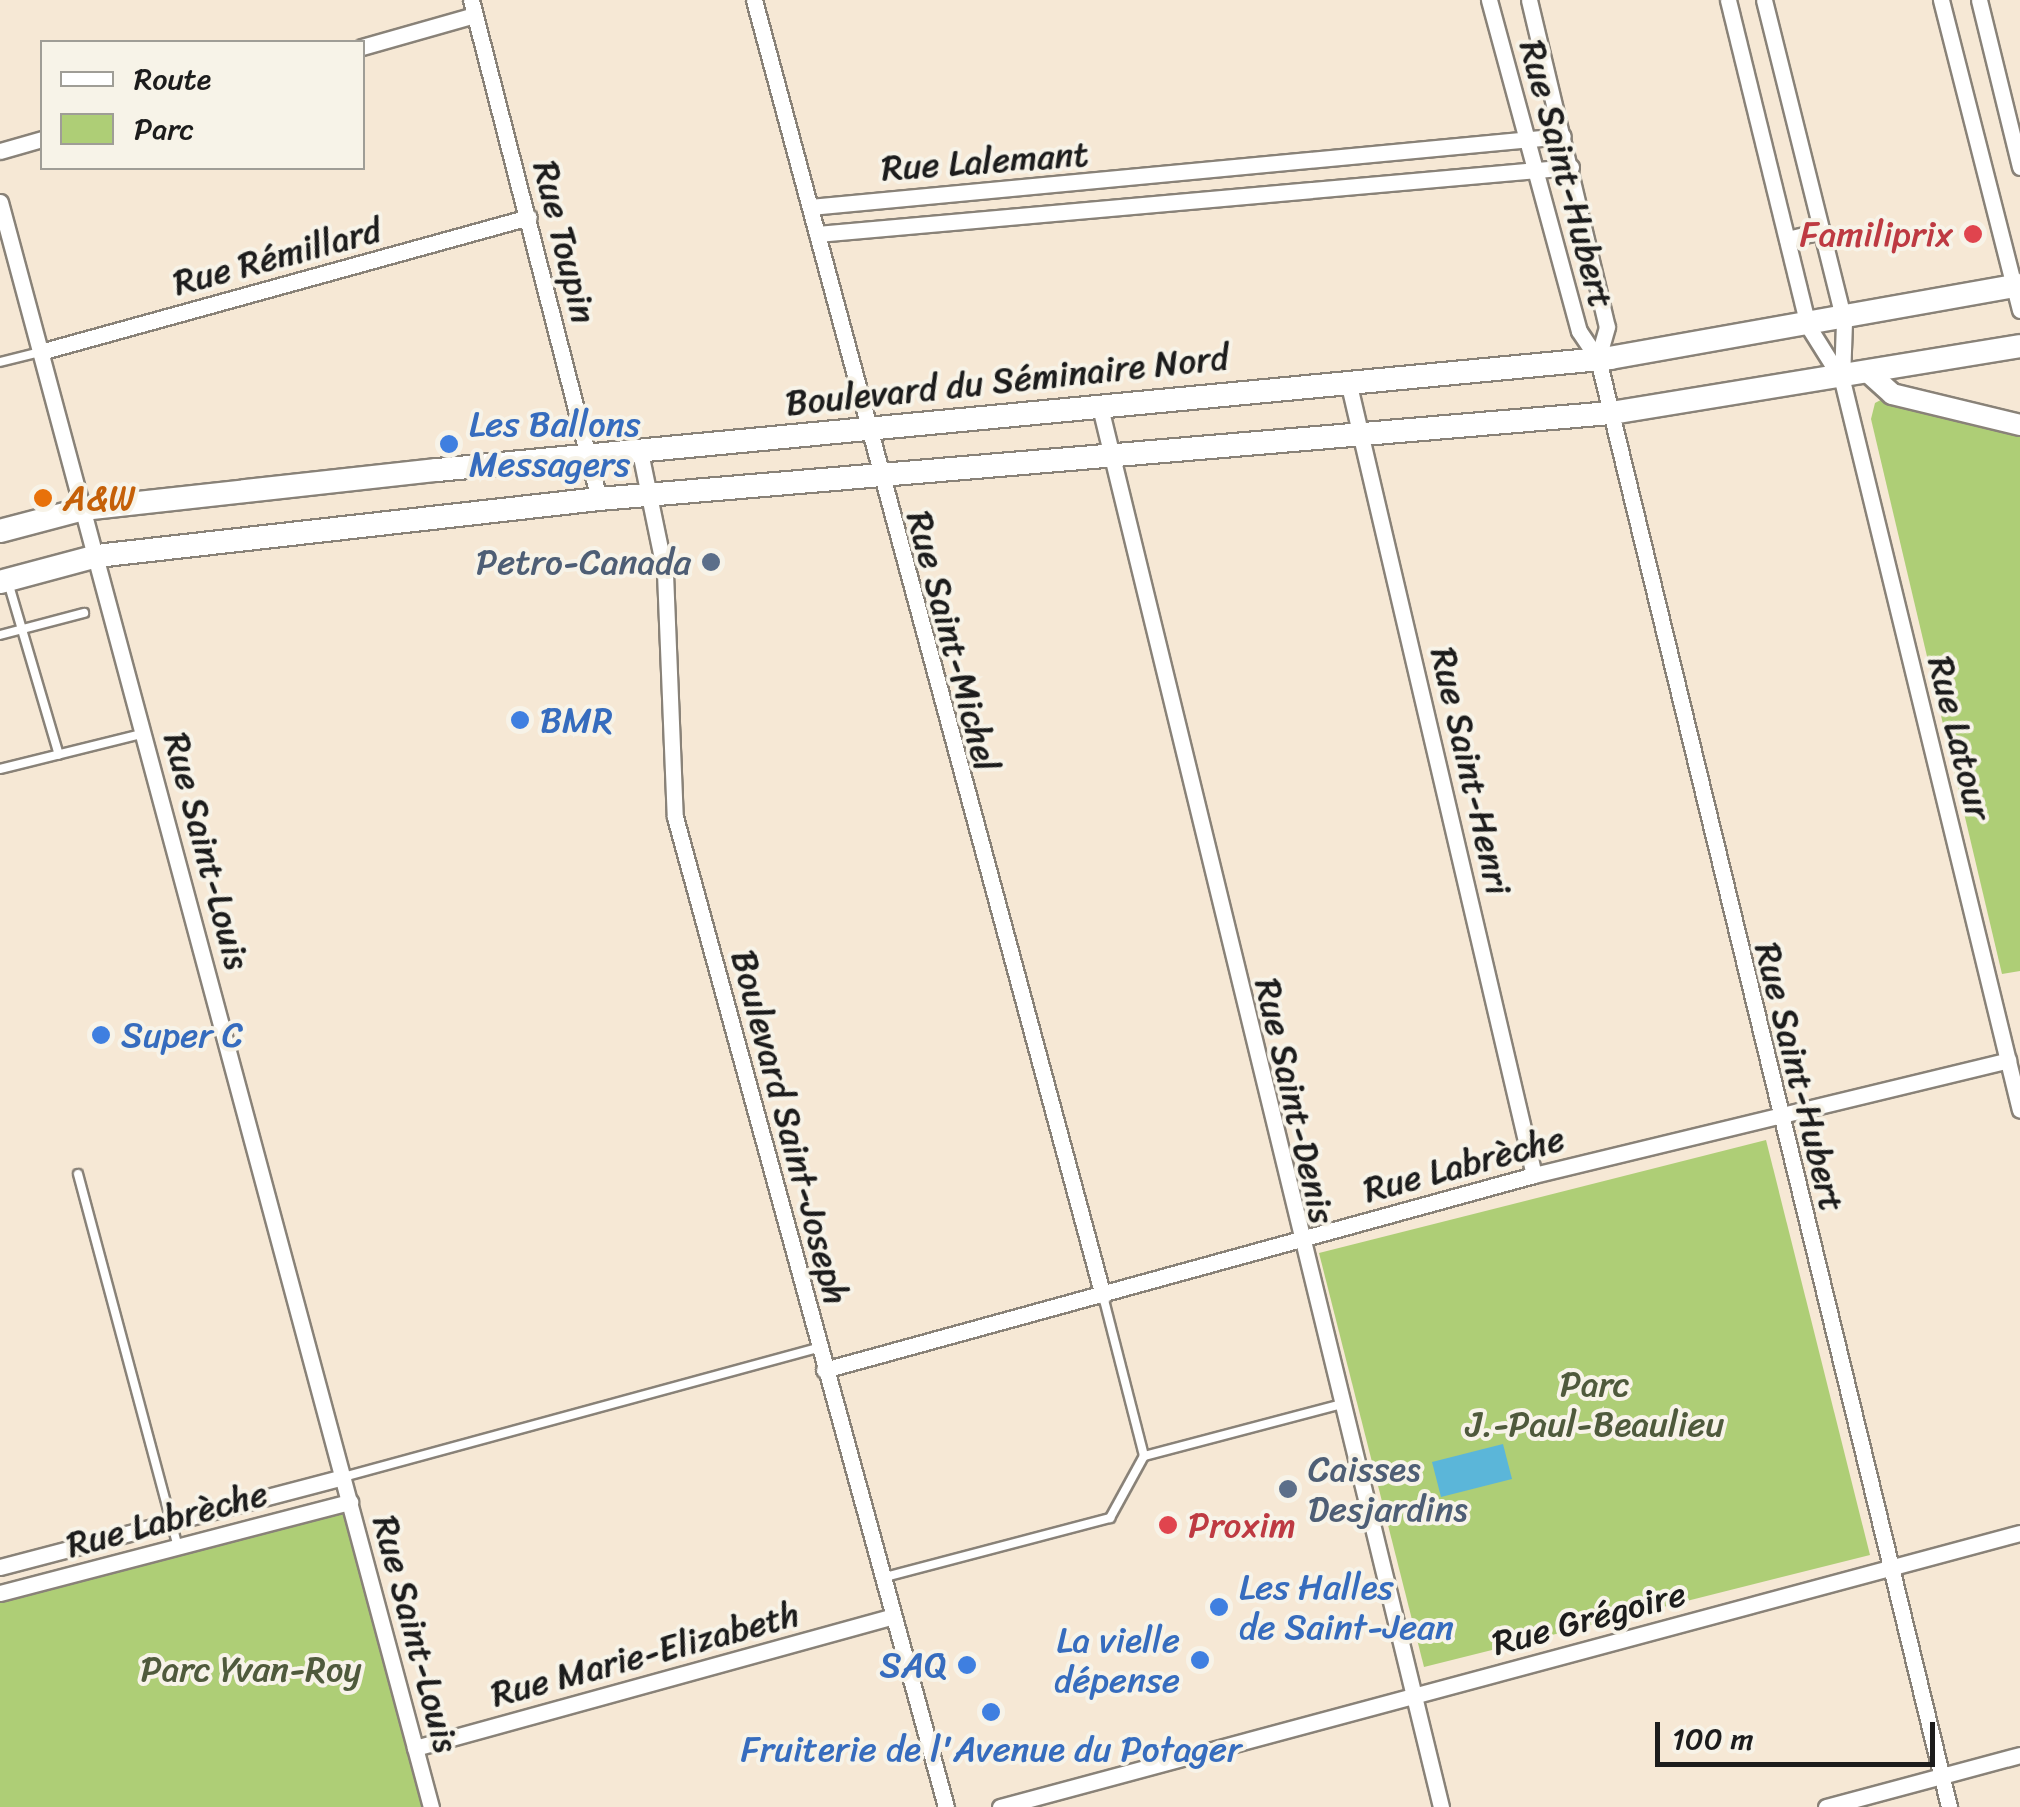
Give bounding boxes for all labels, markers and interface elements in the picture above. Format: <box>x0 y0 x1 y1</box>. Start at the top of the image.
street label: Rue Saint-Hubert <box>1511 35 1623 313</box>
legend <box>40 40 365 170</box>
text: Route <box>134 52 211 106</box>
text: Parc <box>134 102 195 156</box>
street label: Rue Lalemant <box>880 133 1090 189</box>
street label: Rue Toupin <box>524 156 606 328</box>
street label: Rue Rémillard <box>169 208 385 304</box>
place label: Familiprix <box>1800 213 1953 255</box>
marker: Familiprix <box>1962 223 1984 245</box>
street label: Boulevard du Séminaire Nord <box>783 336 1231 424</box>
place label: Les Ballons Messagers <box>469 403 641 485</box>
marker: Les Ballons Messagers <box>438 433 460 455</box>
place label: A&W <box>63 477 135 519</box>
marker: A&W <box>32 487 54 509</box>
street label: Rue Saint-Michel <box>898 505 1008 777</box>
place label: Petro-Canada <box>476 541 691 583</box>
marker: Petro-Canada <box>700 551 722 573</box>
street label: Rue Saint-Henri <box>1422 644 1520 898</box>
street label: Rue Latour <box>1919 652 2001 824</box>
place label: BMR <box>540 699 613 741</box>
marker: BMR <box>509 709 531 731</box>
street label: Rue Saint-Louis <box>155 728 259 974</box>
street label: Rue Saint-Hubert <box>1746 938 1854 1216</box>
street label: Boulevard Saint-Joseph <box>723 946 857 1308</box>
street label: Rue Saint-Denis <box>1247 975 1343 1227</box>
place label: Super C <box>121 1014 243 1056</box>
marker: Super C <box>90 1024 112 1046</box>
street label: Rue Labrèche <box>1359 1117 1569 1211</box>
park label: Parc J.-Paul-Beaulieu <box>1466 1363 1724 1445</box>
place label: Caisses Desjardins <box>1308 1448 1468 1530</box>
street label: Rue Labrèche <box>62 1472 272 1566</box>
marker: Caisses Desjardins <box>1277 1478 1299 1500</box>
place label: Proxim <box>1188 1504 1296 1546</box>
street label: Rue Saint-Louis <box>364 1511 468 1757</box>
marker: Proxim <box>1157 1514 1179 1536</box>
place label: Les Halles de Saint-Jean <box>1239 1566 1454 1648</box>
street label: Rue Grégoire <box>1488 1572 1690 1664</box>
street label: Rue Marie-Elizabeth <box>488 1593 802 1715</box>
marker: Les Halles de Saint-Jean <box>1208 1596 1230 1618</box>
place label: La vielle dépense <box>1054 1619 1180 1701</box>
place label: SAQ <box>879 1644 947 1686</box>
park label: Parc Yvan-Roy <box>140 1648 362 1690</box>
marker: La vielle dépense <box>1189 1649 1211 1671</box>
marker: SAQ <box>956 1654 978 1676</box>
marker: Fruiterie de l'Avenue du Potager <box>980 1701 1002 1723</box>
scale bar <box>1660 1702 1940 1764</box>
text: 100 m <box>1672 1712 1754 1766</box>
place label: Fruiterie de l'Avenue du Potager <box>740 1728 1242 1770</box>

